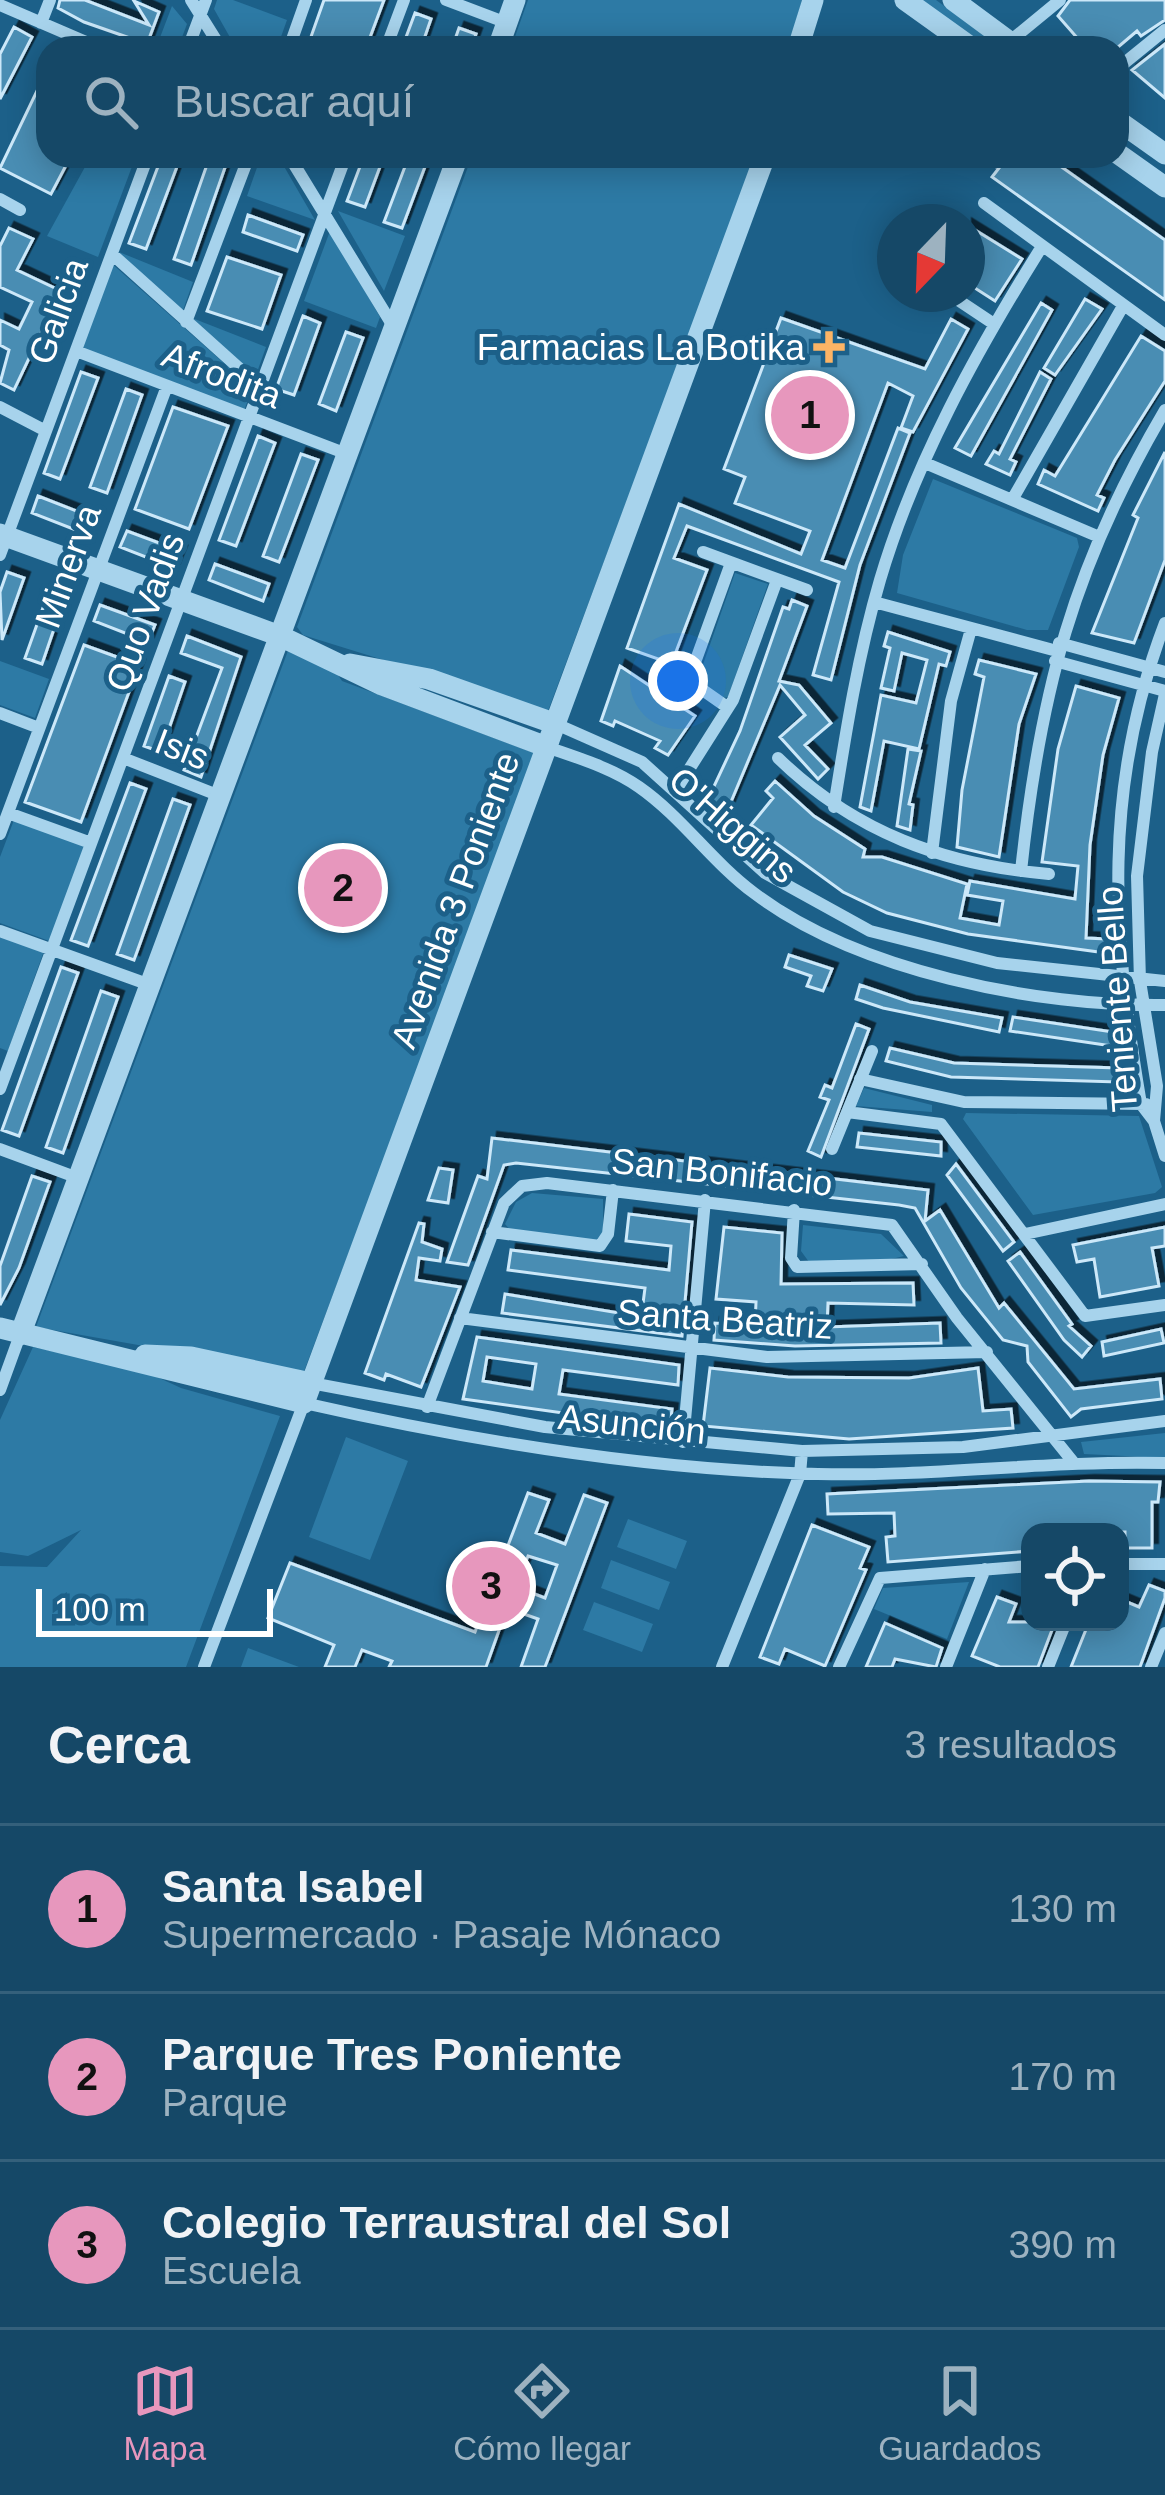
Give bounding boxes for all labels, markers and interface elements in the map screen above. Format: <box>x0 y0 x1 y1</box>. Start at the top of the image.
search box <box>36 36 1129 168</box>
icon: search <box>78 69 144 135</box>
text: Buscar aquí <box>174 76 414 127</box>
north arrow <box>877 204 985 312</box>
street label: Galicia <box>20 251 96 370</box>
place label: Farmacias La Botika <box>477 327 806 368</box>
street label: Afrodita <box>157 334 288 417</box>
marker: Farmacias La Botika <box>816 334 842 360</box>
pin: 1 <box>771 370 849 460</box>
street label: Minerva <box>27 498 109 633</box>
street label: Quo Vadis <box>97 527 193 697</box>
your location <box>648 651 708 711</box>
street label: Isis <box>149 720 215 778</box>
street label: Avenida 3 Poniente <box>382 747 528 1053</box>
street label: O'Higgins <box>661 759 805 891</box>
pin: 2 <box>304 843 382 933</box>
street label: Teniente Bello <box>1089 885 1145 1113</box>
street label: San Bonifacio <box>609 1140 835 1204</box>
street label: Santa Beatriz <box>616 1291 834 1347</box>
street label: Asunción <box>556 1396 708 1452</box>
map controls <box>1021 1523 1129 1631</box>
button: locate <box>1021 1523 1129 1631</box>
pin: 3 <box>452 1541 530 1631</box>
scale bar <box>36 1583 273 1636</box>
text: 100 m <box>54 1591 146 1628</box>
text: Cerca <box>48 1717 190 1774</box>
text: 3 resultados <box>905 1723 1117 1766</box>
text: Santa Isabel <box>162 1861 425 1912</box>
text: 1 <box>76 1887 98 1930</box>
text: 130 m <box>1009 1887 1117 1930</box>
text: Supermercado · Pasaje Mónaco <box>162 1913 721 1956</box>
text: Parque Tres Poniente <box>162 2029 622 2080</box>
text: 2 <box>76 2055 98 2098</box>
text: 170 m <box>1009 2055 1117 2098</box>
text: Parque <box>162 2081 288 2124</box>
text: Colegio Terraustral del Sol <box>162 2197 731 2248</box>
text: 3 <box>76 2223 98 2266</box>
text: 390 m <box>1009 2223 1117 2266</box>
text: Escuela <box>162 2249 301 2292</box>
tab: Mapa <box>124 2358 206 2468</box>
tab: Cómo llegar <box>453 2358 631 2468</box>
tab: Guardados <box>878 2358 1041 2468</box>

